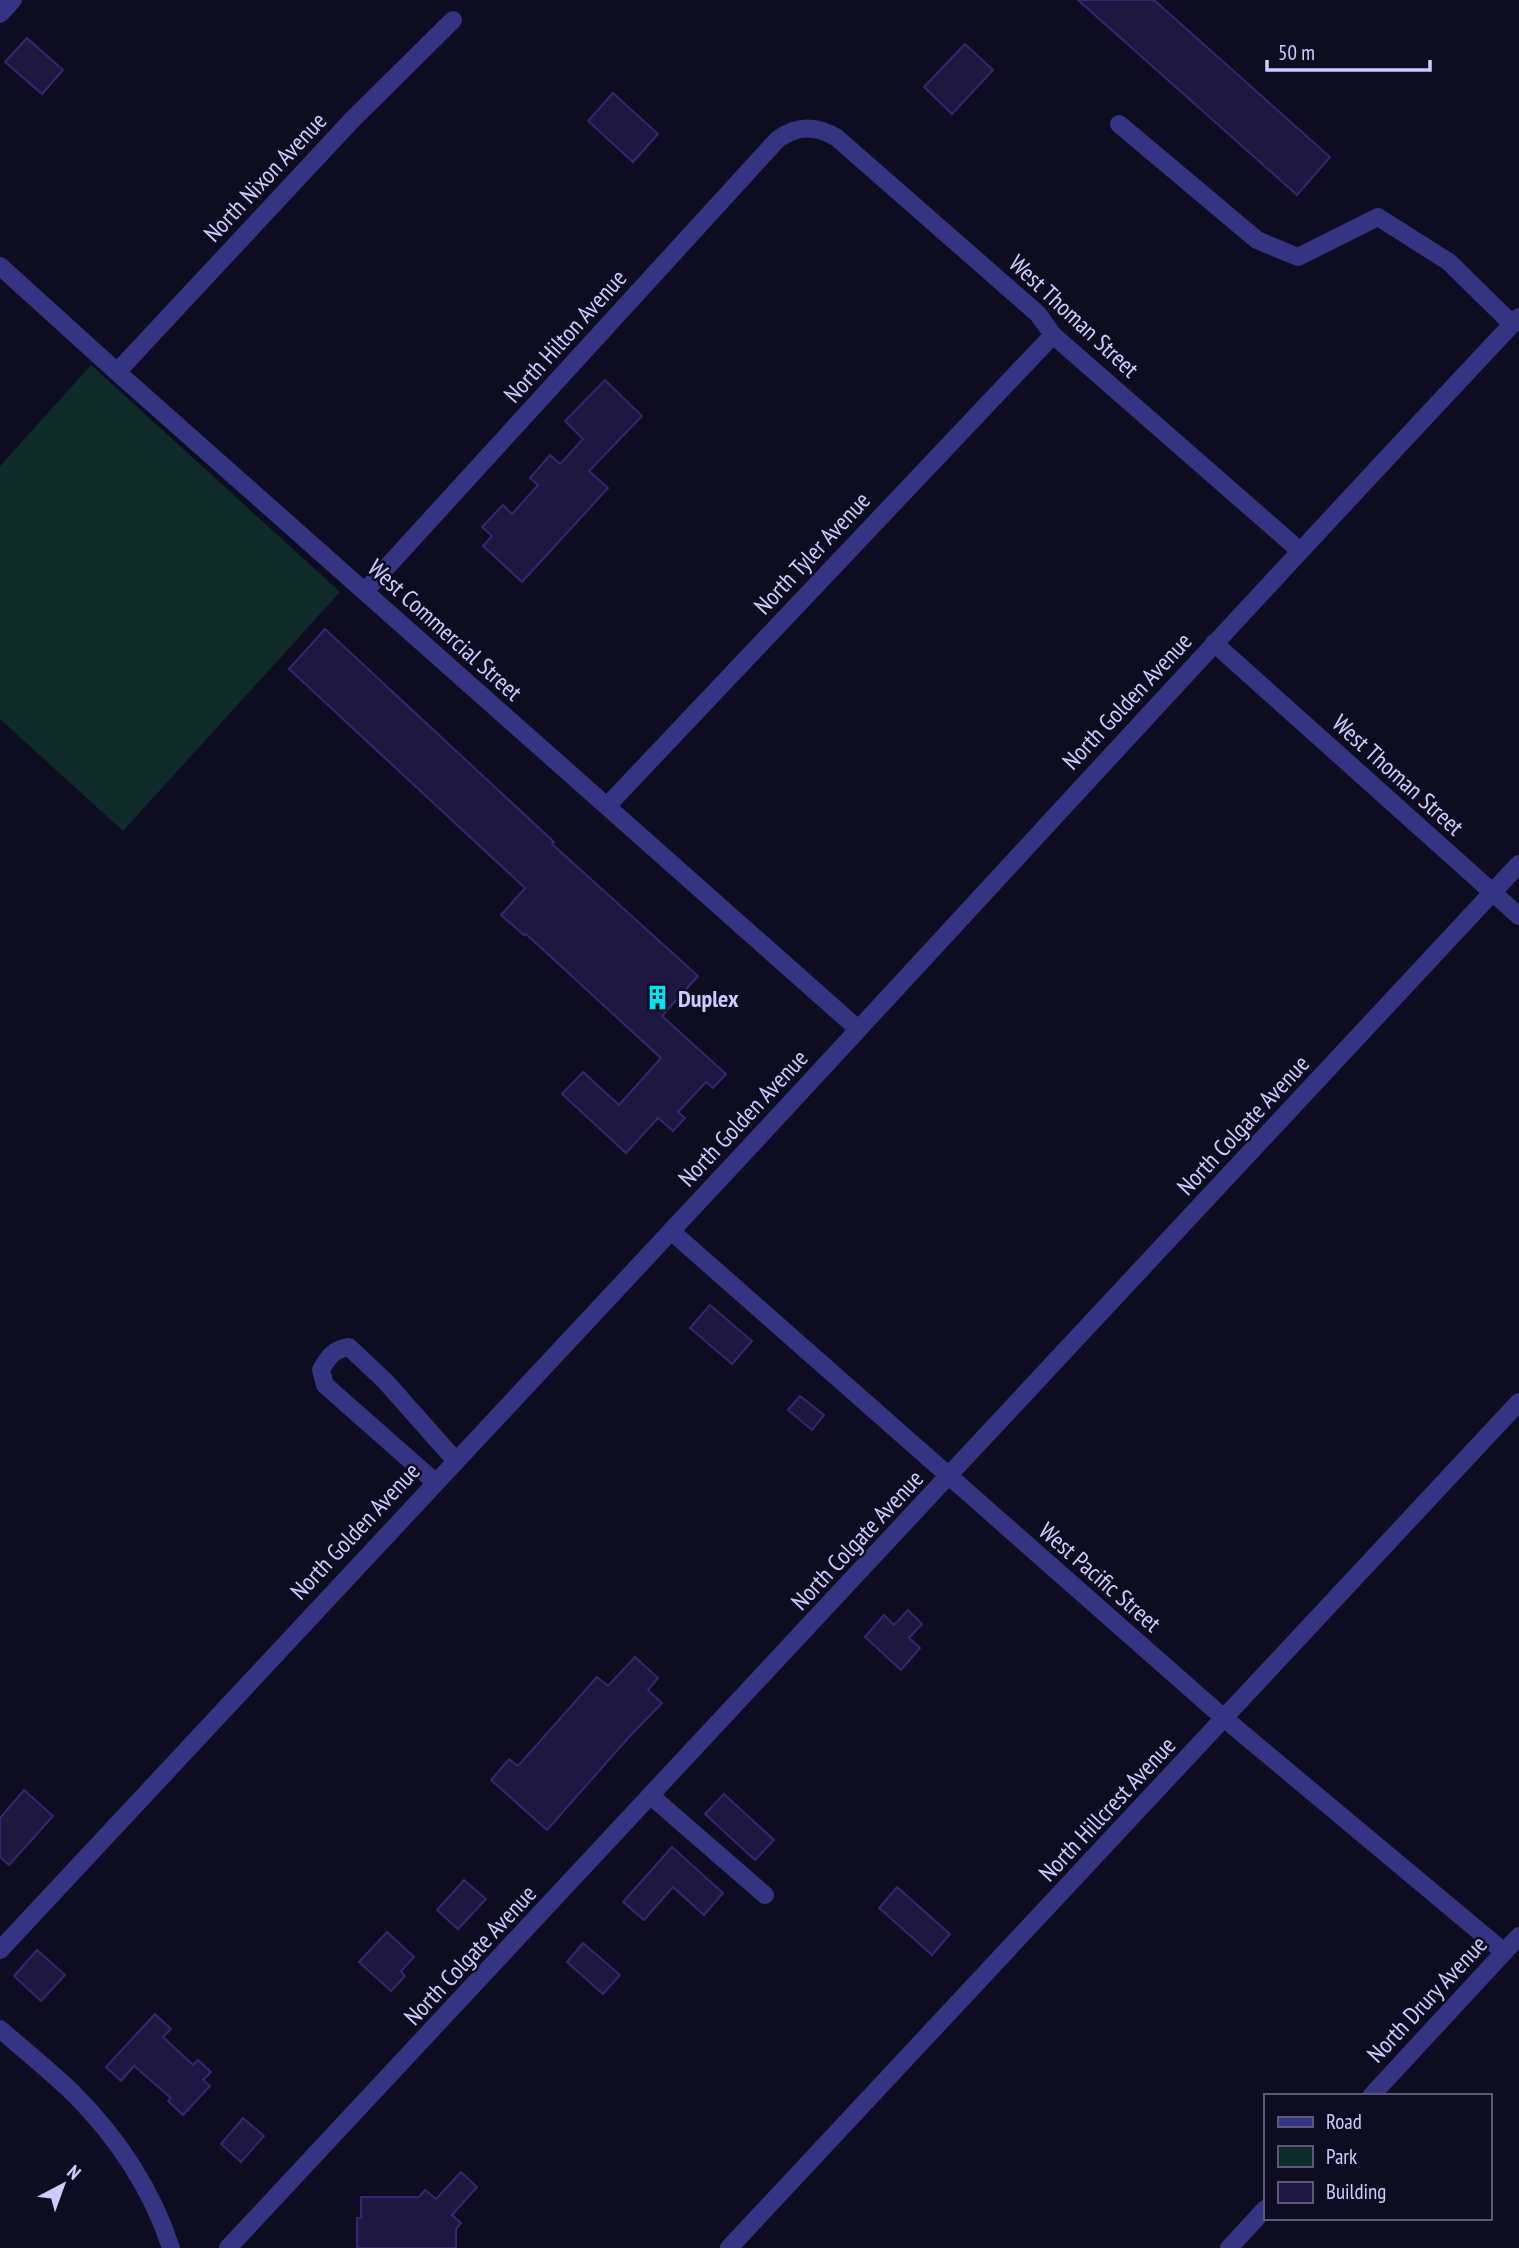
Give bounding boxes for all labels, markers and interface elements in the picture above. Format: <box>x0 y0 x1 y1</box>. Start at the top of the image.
scale bar <box>1267 28 1430 72</box>
text: 50 m <box>1278 39 1315 66</box>
street label: North Nixon Avenue <box>197 106 333 248</box>
street label: West Thoman Street <box>1003 248 1146 384</box>
street label: North Hilton Avenue <box>497 263 633 409</box>
street label: North Tyler Avenue <box>747 485 877 621</box>
street label: West Commercial Street <box>361 553 529 708</box>
street label: North Golden Avenue <box>1055 626 1199 776</box>
street label: West Thoman Street <box>1326 708 1471 842</box>
place label: Duplex <box>678 983 739 1014</box>
building icon: Duplex <box>644 984 672 1012</box>
street label: North Golden Avenue <box>671 1043 815 1193</box>
street label: North Colgate Avenue <box>1170 1048 1316 1202</box>
street label: North Golden Avenue <box>283 1456 427 1606</box>
street label: North Colgate Avenue <box>784 1463 930 1617</box>
street label: West Pacific Street <box>1033 1515 1168 1639</box>
street label: North Hillcrest Avenue <box>1032 1730 1182 1888</box>
street label: North Colgate Avenue <box>397 1878 543 2032</box>
street label: North Drury Avenue <box>1360 1929 1494 2069</box>
legend <box>1264 2094 1491 2220</box>
text: Road <box>1326 2108 1362 2135</box>
text: Park <box>1326 2143 1357 2170</box>
north arrow <box>28 2150 98 2220</box>
text: N <box>62 2160 86 2185</box>
text: Building <box>1326 2178 1386 2205</box>

